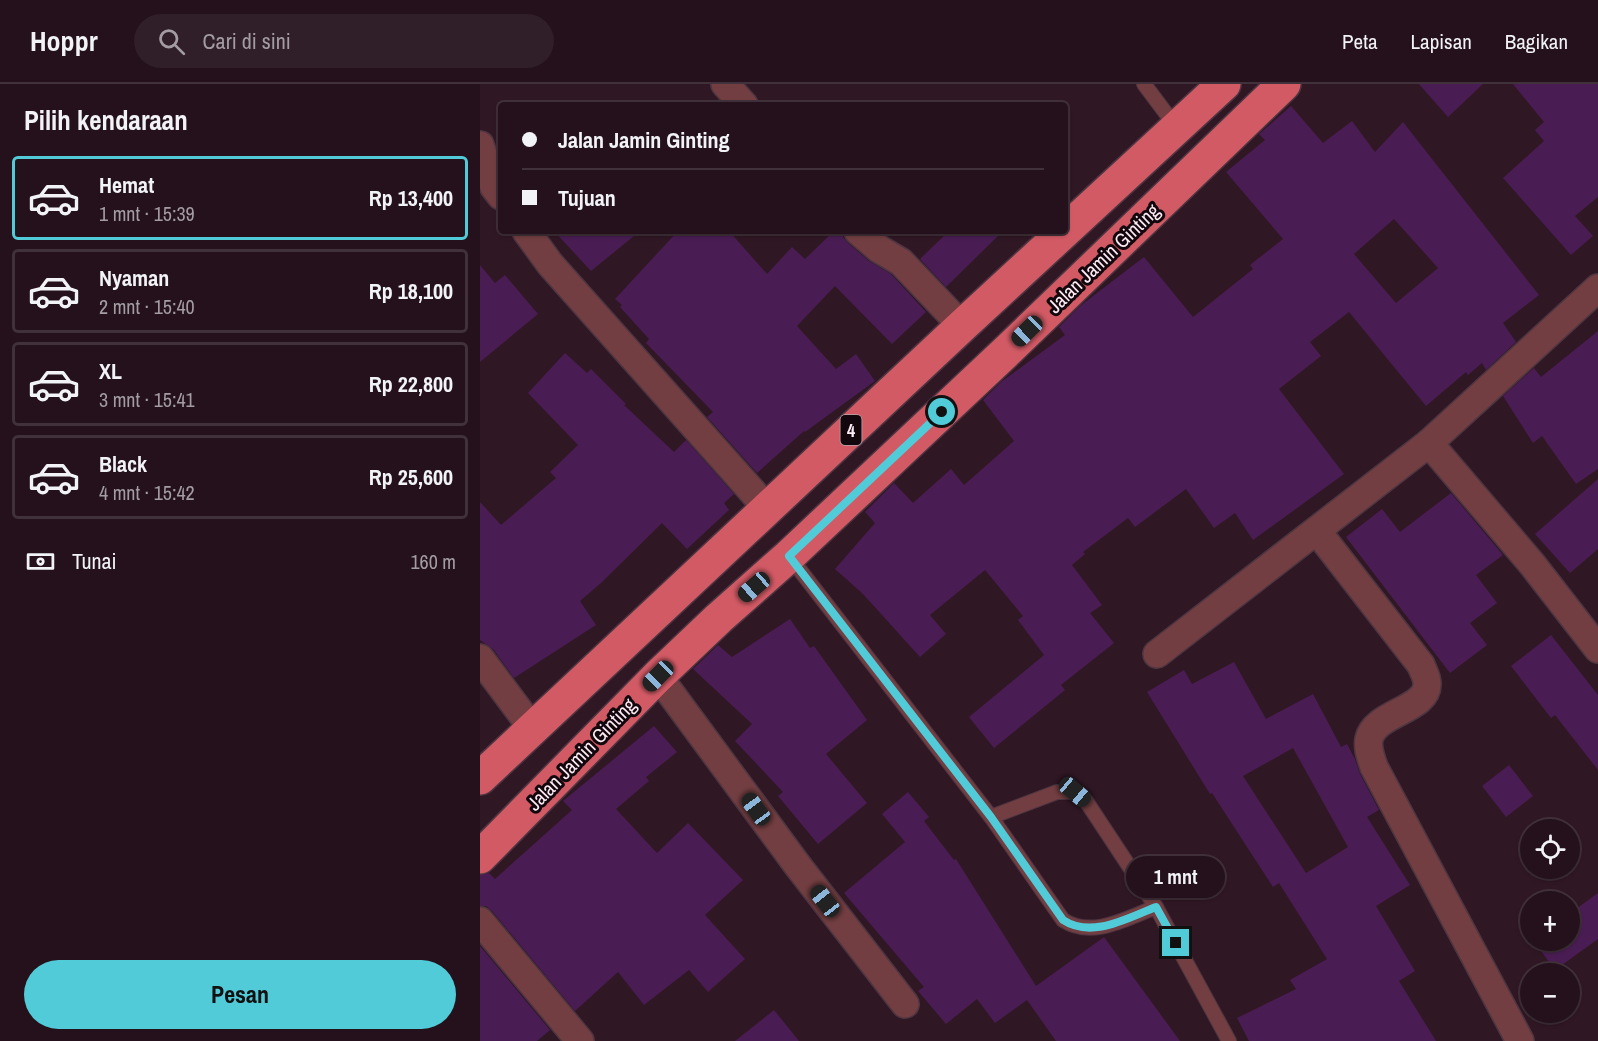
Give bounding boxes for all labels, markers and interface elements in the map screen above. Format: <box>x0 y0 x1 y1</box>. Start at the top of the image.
search box <box>134 14 554 68</box>
text: Hoppr <box>30 22 98 60</box>
icon: search <box>155 25 188 58</box>
text: Cari di sini <box>203 26 291 56</box>
text: Peta <box>1342 27 1378 56</box>
text: Lapisan <box>1411 27 1472 56</box>
text: Bagikan <box>1505 27 1568 56</box>
text: Pilih kendaraan <box>24 102 188 138</box>
text: Jalan Jamin Ginting <box>558 125 729 155</box>
text: Hemat <box>99 170 154 200</box>
icon: car <box>27 171 81 225</box>
text: Rp 13,400 <box>369 183 453 213</box>
text: Tujuan <box>558 183 616 213</box>
street label: Jalan Jamin Ginting <box>1041 197 1165 319</box>
text: 1 mnt · 15:39 <box>99 200 195 227</box>
text: Nyaman <box>99 263 169 293</box>
icon: car <box>27 264 81 318</box>
text: Rp 18,100 <box>369 276 453 306</box>
text: 2 mnt · 15:40 <box>99 293 195 320</box>
car <box>1008 312 1046 350</box>
text: XL <box>99 356 122 386</box>
icon: car <box>27 357 81 411</box>
text: Rp 22,800 <box>369 369 453 399</box>
text: 3 mnt · 15:41 <box>99 386 195 413</box>
route start <box>928 398 955 425</box>
road number: 4 <box>840 415 862 445</box>
text: Black <box>99 449 147 479</box>
icon: car <box>27 450 81 504</box>
text: Rp 25,600 <box>369 462 453 492</box>
text: 4 mnt · 15:42 <box>99 479 195 506</box>
icon: cash <box>24 545 57 578</box>
text: Tunai <box>72 546 117 576</box>
text: 160 m <box>410 548 456 575</box>
car <box>735 568 773 606</box>
car <box>639 657 677 695</box>
street label: Jalan Jamin Ginting <box>520 692 642 816</box>
car <box>1055 774 1095 810</box>
car <box>738 789 774 829</box>
map controls <box>1520 819 1580 1023</box>
button: locate <box>1520 819 1580 879</box>
callout: 1 mnt <box>1126 856 1226 898</box>
text: 1 mnt <box>1154 863 1197 890</box>
car <box>807 881 843 921</box>
button: + <box>1520 891 1580 951</box>
route end <box>1162 929 1189 956</box>
button: Pesan <box>24 960 456 1029</box>
button: − <box>1520 963 1580 1023</box>

